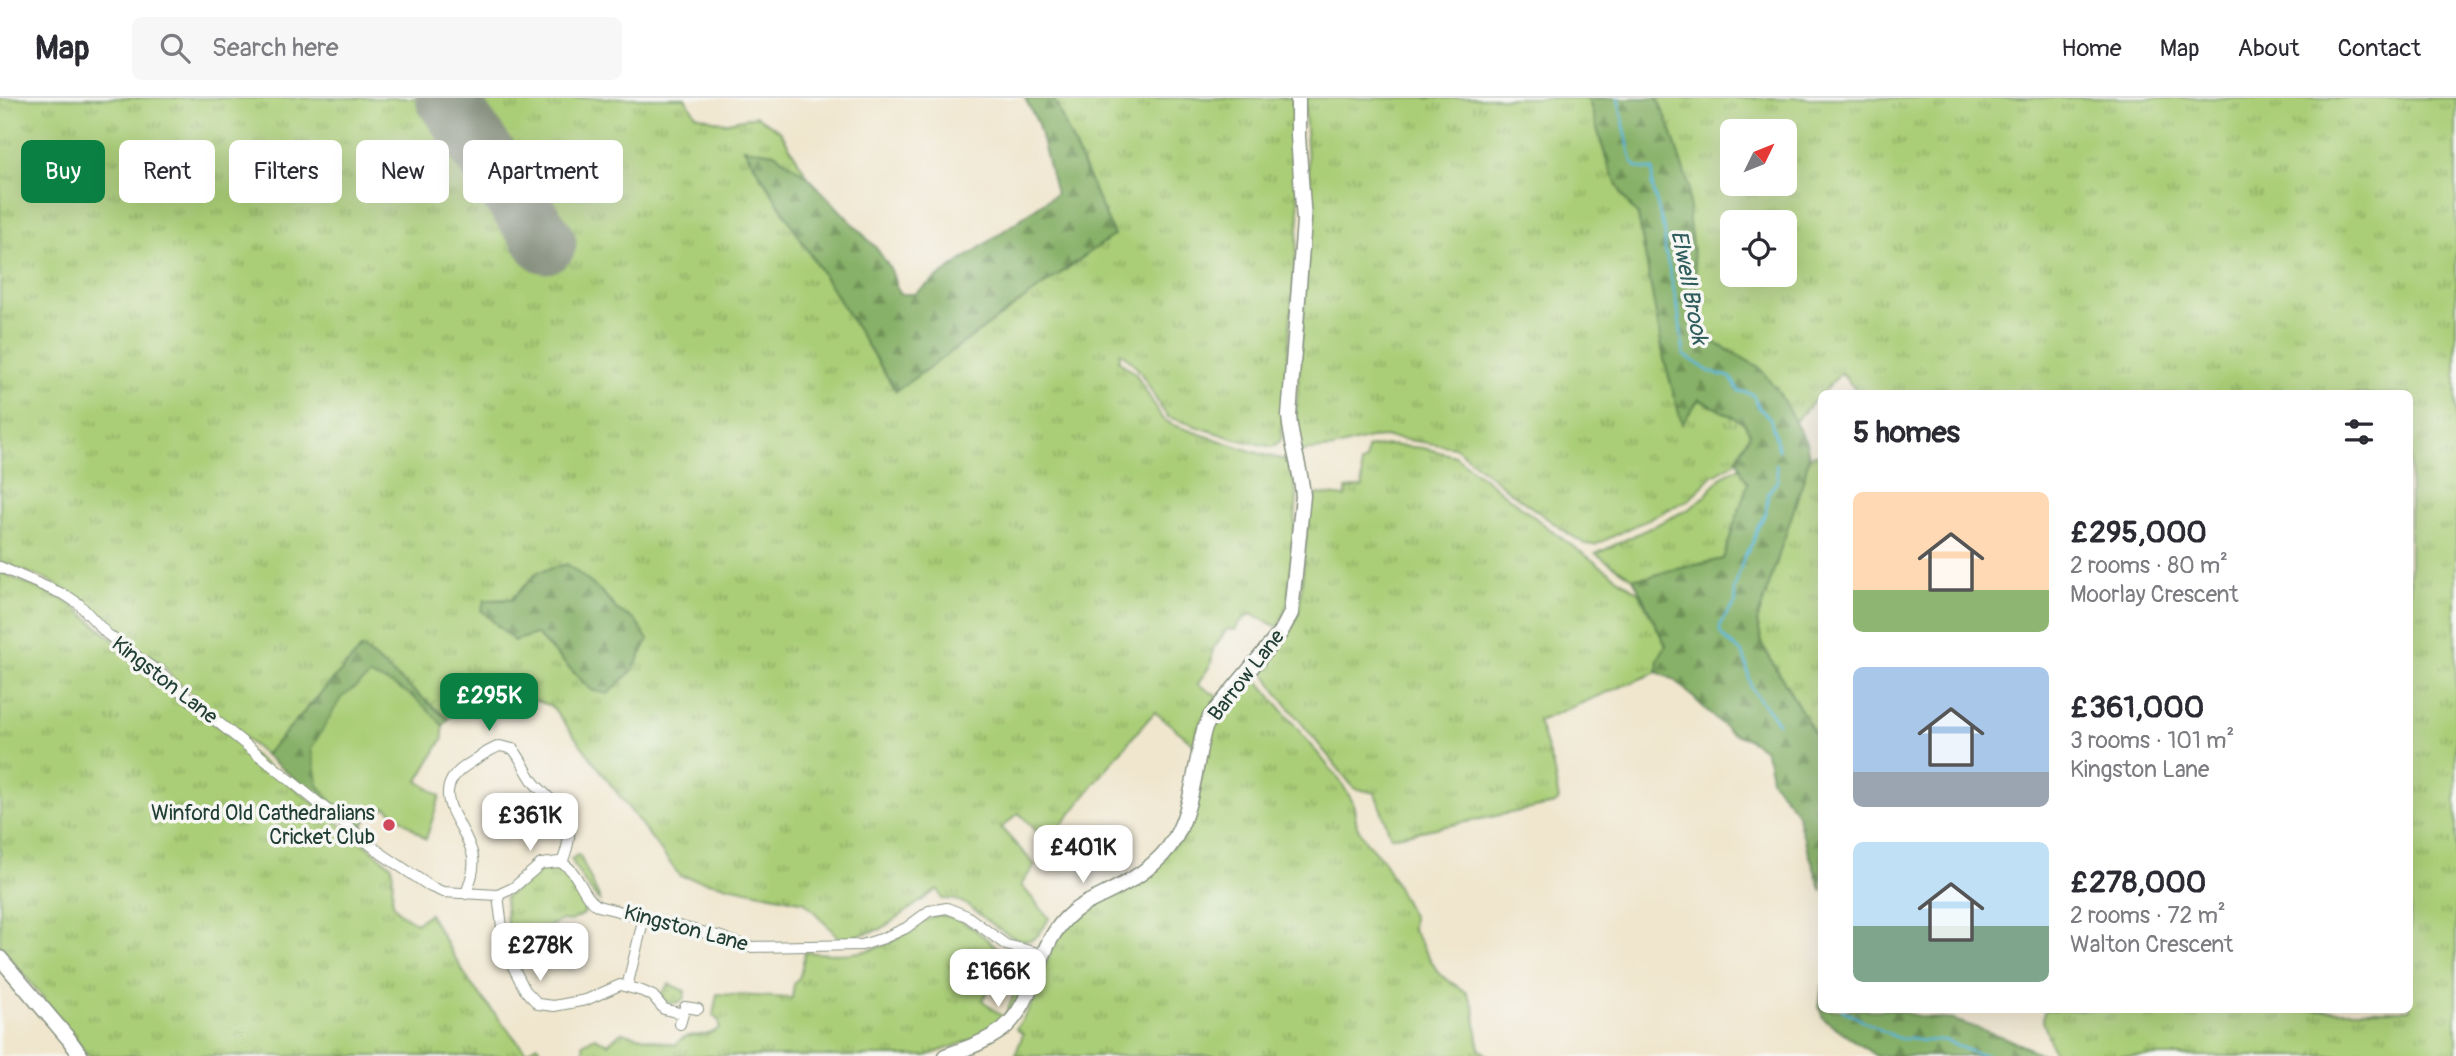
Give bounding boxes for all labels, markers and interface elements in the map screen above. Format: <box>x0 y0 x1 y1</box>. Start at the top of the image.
search box <box>132 17 622 80</box>
text: Map <box>35 28 90 69</box>
icon: search <box>156 29 194 67</box>
text: Search here <box>212 32 339 64</box>
text: Home <box>2061 34 2122 63</box>
text: Map <box>2160 34 2200 63</box>
text: About <box>2238 34 2300 63</box>
text: Contact <box>2338 34 2421 63</box>
north arrow <box>1720 119 1797 196</box>
map controls <box>1720 119 1797 287</box>
chip: Buy <box>21 140 105 203</box>
chip: Rent <box>119 140 215 203</box>
chip: Filters <box>229 140 342 203</box>
chip: New <box>356 140 449 203</box>
chip: Apartment <box>463 140 623 203</box>
button: locate <box>1720 210 1797 287</box>
water label: Elwell Brook <box>1664 228 1715 349</box>
icon: filters <box>2340 413 2378 451</box>
text: 5 homes <box>1853 414 1960 451</box>
text: £295,000 <box>2070 514 2207 551</box>
icon: home <box>1909 520 1993 604</box>
text: 2 rooms · 80 m² <box>2070 551 2228 580</box>
text: Moorlay Crescent <box>2070 580 2239 609</box>
street label: Barrow Lane <box>1202 623 1291 727</box>
street label: Kingston Lane <box>106 631 224 731</box>
pin: £295K <box>440 674 538 733</box>
text: £295K <box>456 681 522 710</box>
text: £361,000 <box>2070 689 2204 726</box>
icon: home <box>1909 695 1993 779</box>
text: 3 rooms · 101 m² <box>2070 726 2234 755</box>
text: Kingston Lane <box>2070 755 2209 784</box>
pin: £361K <box>481 794 579 853</box>
place label: Winford Old Cathedralians Cricket Club <box>151 800 376 851</box>
text: £361K <box>498 801 562 830</box>
marker: Winford Old Cathedralians Cricket Club <box>381 817 397 833</box>
pin: £401K <box>1034 826 1132 885</box>
text: £401K <box>1050 833 1116 862</box>
text: £278,000 <box>2070 864 2206 901</box>
icon: home <box>1909 870 1993 954</box>
street label: Kingston Lane <box>621 899 751 958</box>
text: 2 rooms · 72 m² <box>2070 901 2226 930</box>
pin: £278K <box>491 924 589 983</box>
text: Walton Crescent <box>2070 930 2233 959</box>
text: £278K <box>507 931 573 960</box>
pin: £166K <box>949 950 1047 1009</box>
text: £166K <box>966 957 1030 986</box>

